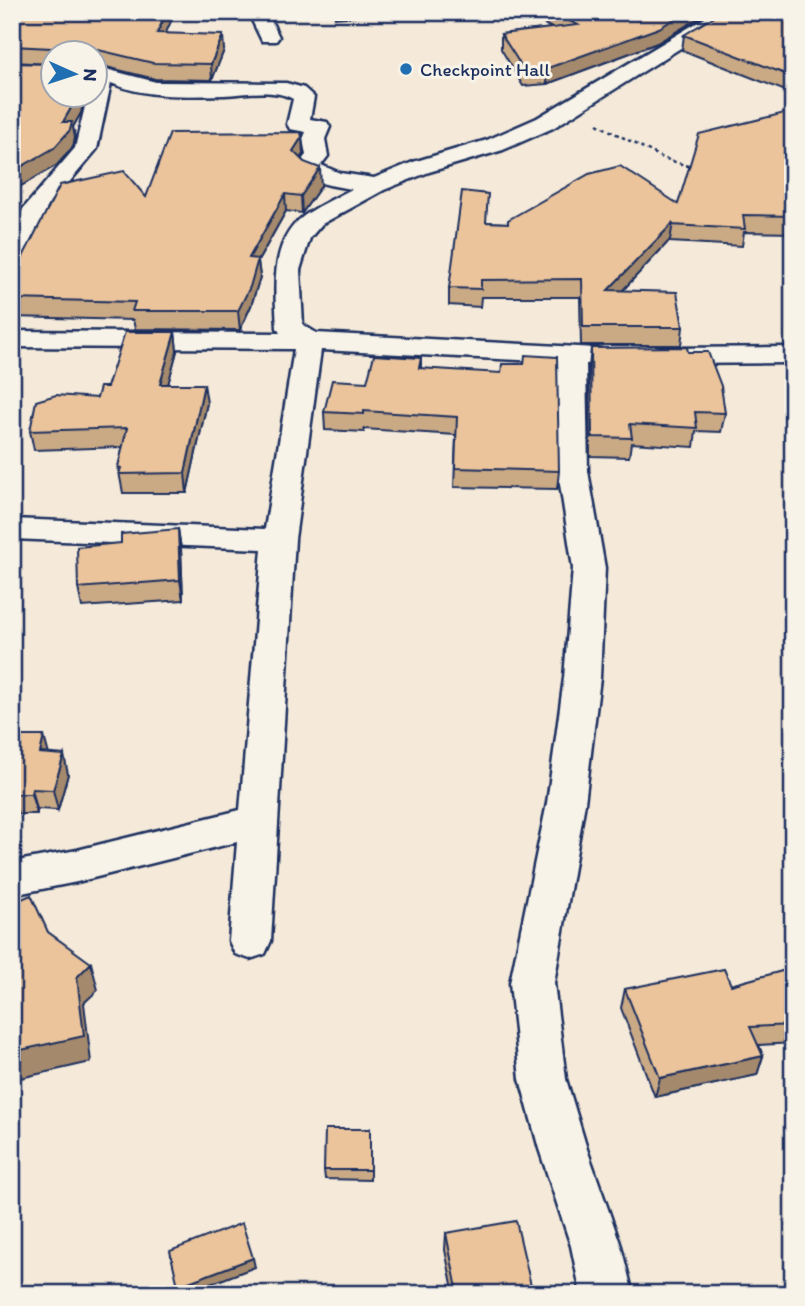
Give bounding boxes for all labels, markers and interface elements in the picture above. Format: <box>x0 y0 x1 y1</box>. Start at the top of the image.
north arrow <box>38 38 108 108</box>
place label: Checkpoint Hall <box>420 58 550 81</box>
marker: Checkpoint Hall <box>398 61 414 77</box>
text: N <box>79 68 102 82</box>

